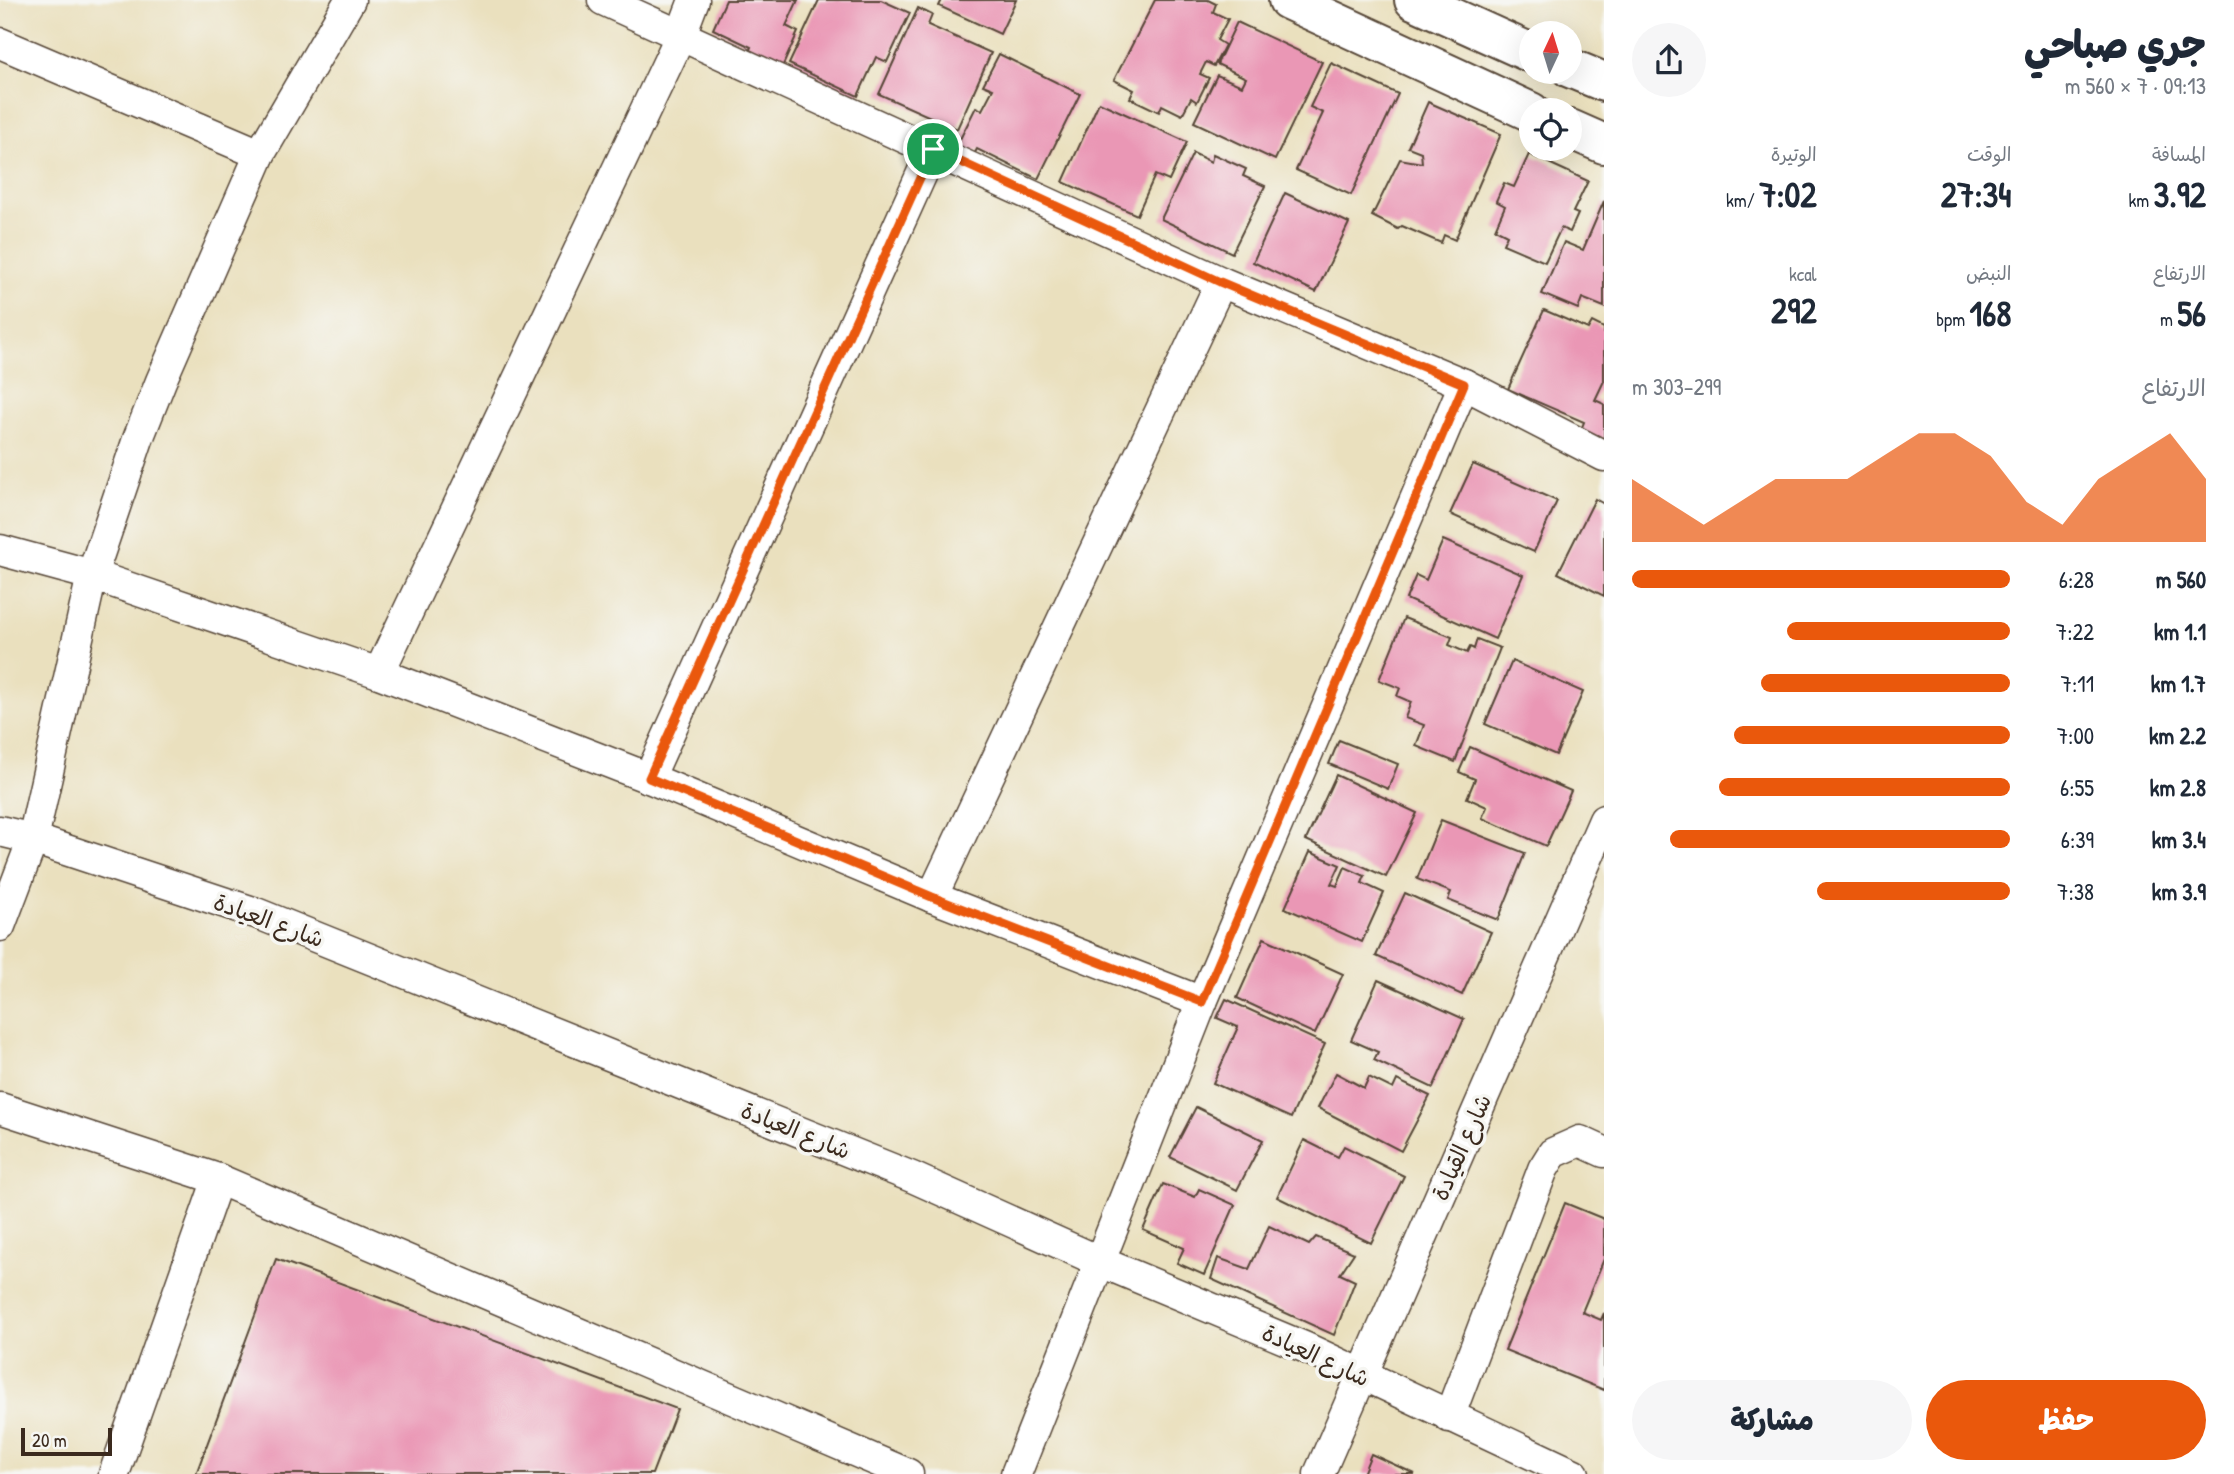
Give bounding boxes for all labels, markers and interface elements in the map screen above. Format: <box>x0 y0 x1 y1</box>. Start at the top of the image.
text: جري صباحي <box>2024 18 2206 70</box>
north arrow <box>1519 21 1582 84</box>
map controls <box>1519 21 1582 161</box>
button: share <box>1632 23 1706 97</box>
text: 09:13 · 7 × 560 m <box>2065 70 2206 101</box>
button: locate <box>1519 98 1582 161</box>
pin <box>903 119 963 179</box>
icon: arrive <box>914 130 952 168</box>
text: الوتيرة <box>1771 141 1817 167</box>
text: الوقت <box>1967 141 2011 167</box>
text: المسافة <box>2152 141 2206 167</box>
text: 7:02 <box>1759 171 1817 218</box>
text: 27:34 <box>1941 171 2011 218</box>
text: 3.92 <box>2154 171 2206 218</box>
text: /km <box>1726 187 1759 213</box>
text: km <box>2128 187 2154 213</box>
text: النبض <box>1966 260 2011 286</box>
text: الارتفاع <box>2153 260 2206 286</box>
text: kcal <box>1789 261 1817 287</box>
text: 292 <box>1771 287 1817 334</box>
text: 168 <box>1970 290 2011 337</box>
text: 56 <box>2177 290 2206 337</box>
text: bpm <box>1936 306 1970 332</box>
text: m <box>2160 306 2177 332</box>
text: 299–303 m <box>1632 371 1721 402</box>
text: الارتفاع <box>2142 372 2206 403</box>
text: 6:28 <box>2059 564 2094 595</box>
text: 560 m <box>2156 564 2206 595</box>
text: 7:22 <box>2056 616 2094 647</box>
text: 1.1 km <box>2154 616 2206 647</box>
text: 7:11 <box>2061 668 2094 699</box>
text: 1.7 km <box>2151 668 2206 699</box>
text: 7:00 <box>2057 720 2094 751</box>
text: 2.2 km <box>2149 720 2206 751</box>
text: 6:55 <box>2060 772 2094 803</box>
text: 2.8 km <box>2150 772 2206 803</box>
text: 6:39 <box>2061 824 2094 855</box>
text: 3.4 km <box>2152 824 2206 855</box>
text: 7:38 <box>2057 876 2094 907</box>
text: 3.9 km <box>2152 876 2206 907</box>
street label: شارع العيادة <box>209 886 328 955</box>
street label: شارع القيادة <box>1424 1089 1499 1205</box>
street label: شارع العيادة <box>736 1094 855 1167</box>
street label: شارع العيادة <box>1257 1317 1375 1394</box>
button: مشاركة <box>1632 1380 1912 1460</box>
button: حفظ <box>1926 1380 2206 1460</box>
scale bar <box>21 1425 112 1457</box>
text: 20 m <box>32 1427 67 1453</box>

